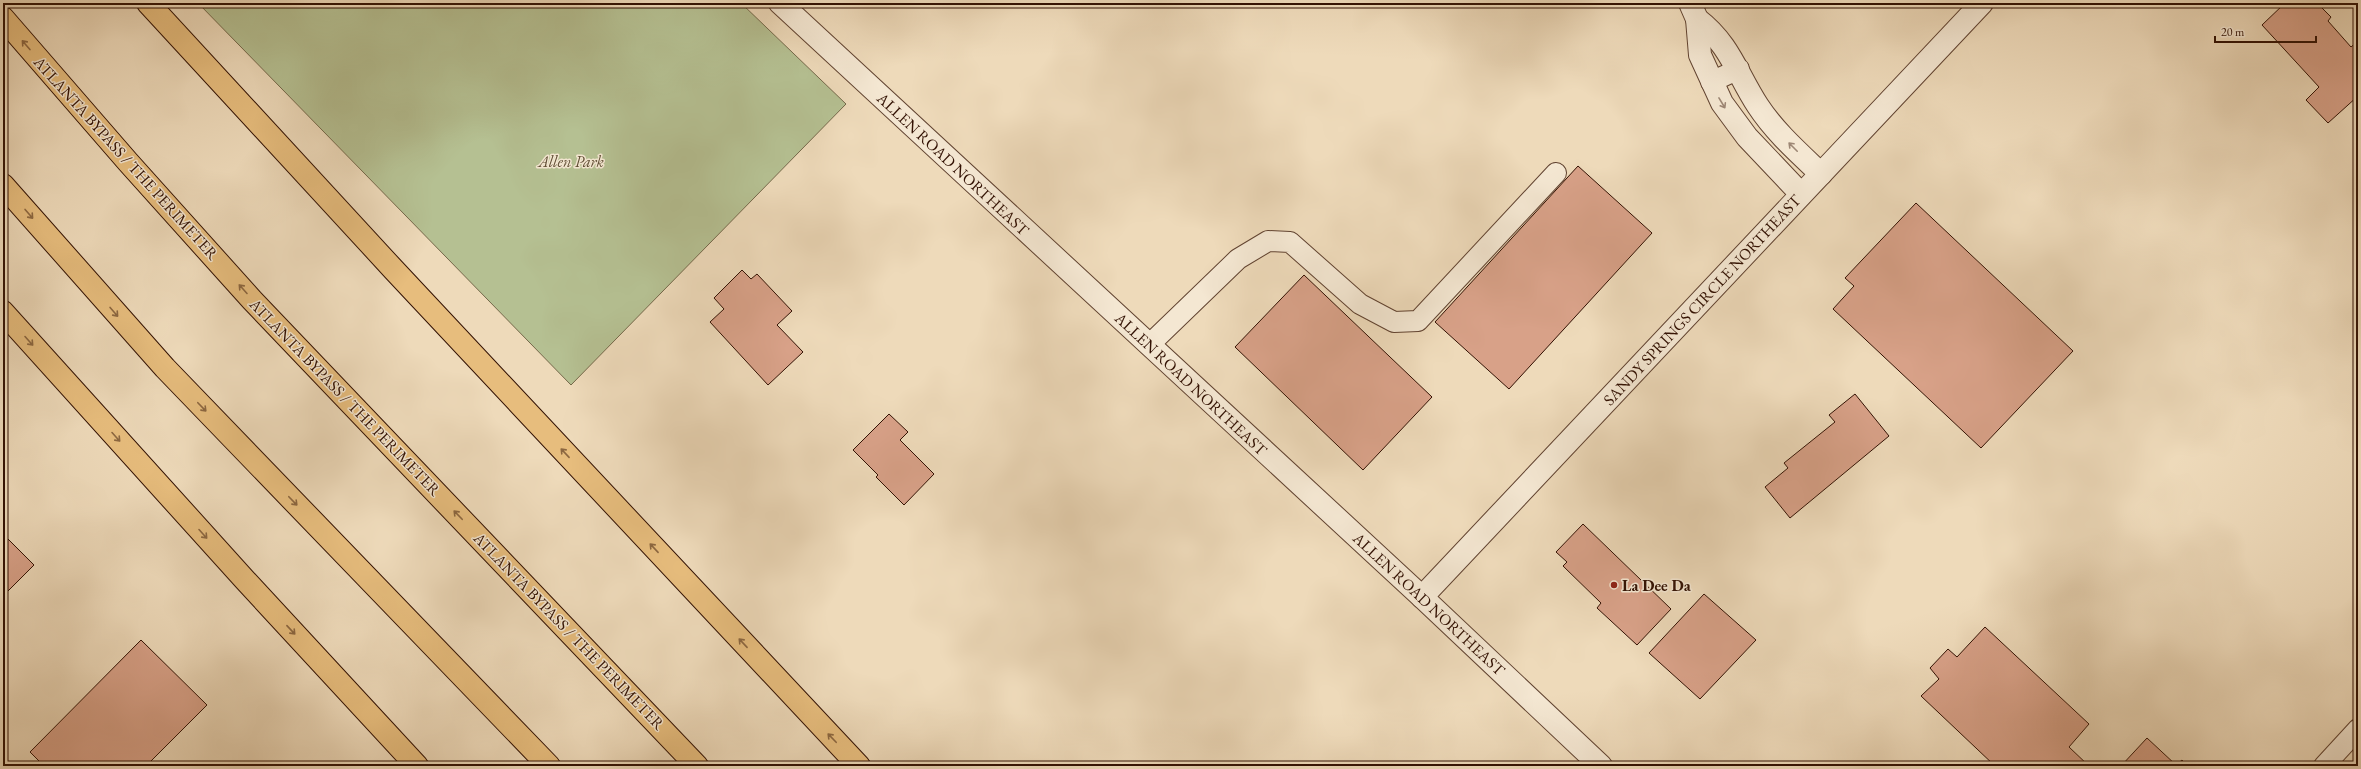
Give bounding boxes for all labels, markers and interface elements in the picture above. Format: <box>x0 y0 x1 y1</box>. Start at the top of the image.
scale bar <box>2215 18 2316 44</box>
text: 20 m <box>2221 24 2245 40</box>
one-way arrow <box>22 40 31 50</box>
street label: ATLANTA BYPASS / THE PERIMETER <box>28 51 223 265</box>
street label: ALLEN ROAD NORTHEAST <box>872 87 1034 240</box>
one-way arrow <box>1719 97 1727 109</box>
one-way arrow <box>1788 142 1798 152</box>
park label: Allen Park <box>537 151 605 172</box>
street label: SANDY SPRINGS CIRCLE NORTHEAST <box>1598 190 1806 410</box>
one-way arrow <box>24 209 33 219</box>
one-way arrow <box>238 284 247 294</box>
street label: ATLANTA BYPASS / THE PERIMETER <box>244 293 446 501</box>
one-way arrow <box>110 306 119 317</box>
street label: ALLEN ROAD NORTHEAST <box>1110 307 1272 460</box>
one-way arrow <box>24 336 34 346</box>
one-way arrow <box>198 402 207 412</box>
one-way arrow <box>111 432 120 442</box>
one-way arrow <box>560 448 570 458</box>
one-way arrow <box>288 496 298 506</box>
one-way arrow <box>453 510 463 520</box>
street label: ATLANTA BYPASS / THE PERIMETER <box>468 527 670 735</box>
street label: ALLEN ROAD NORTHEAST <box>1348 527 1510 680</box>
one-way arrow <box>199 529 208 539</box>
one-way arrow <box>649 543 659 553</box>
place label: La Dee Da <box>1622 575 1692 596</box>
marker: La Dee Da <box>1609 580 1619 590</box>
one-way arrow <box>286 625 296 635</box>
one-way arrow <box>738 638 748 648</box>
one-way arrow <box>827 733 837 743</box>

